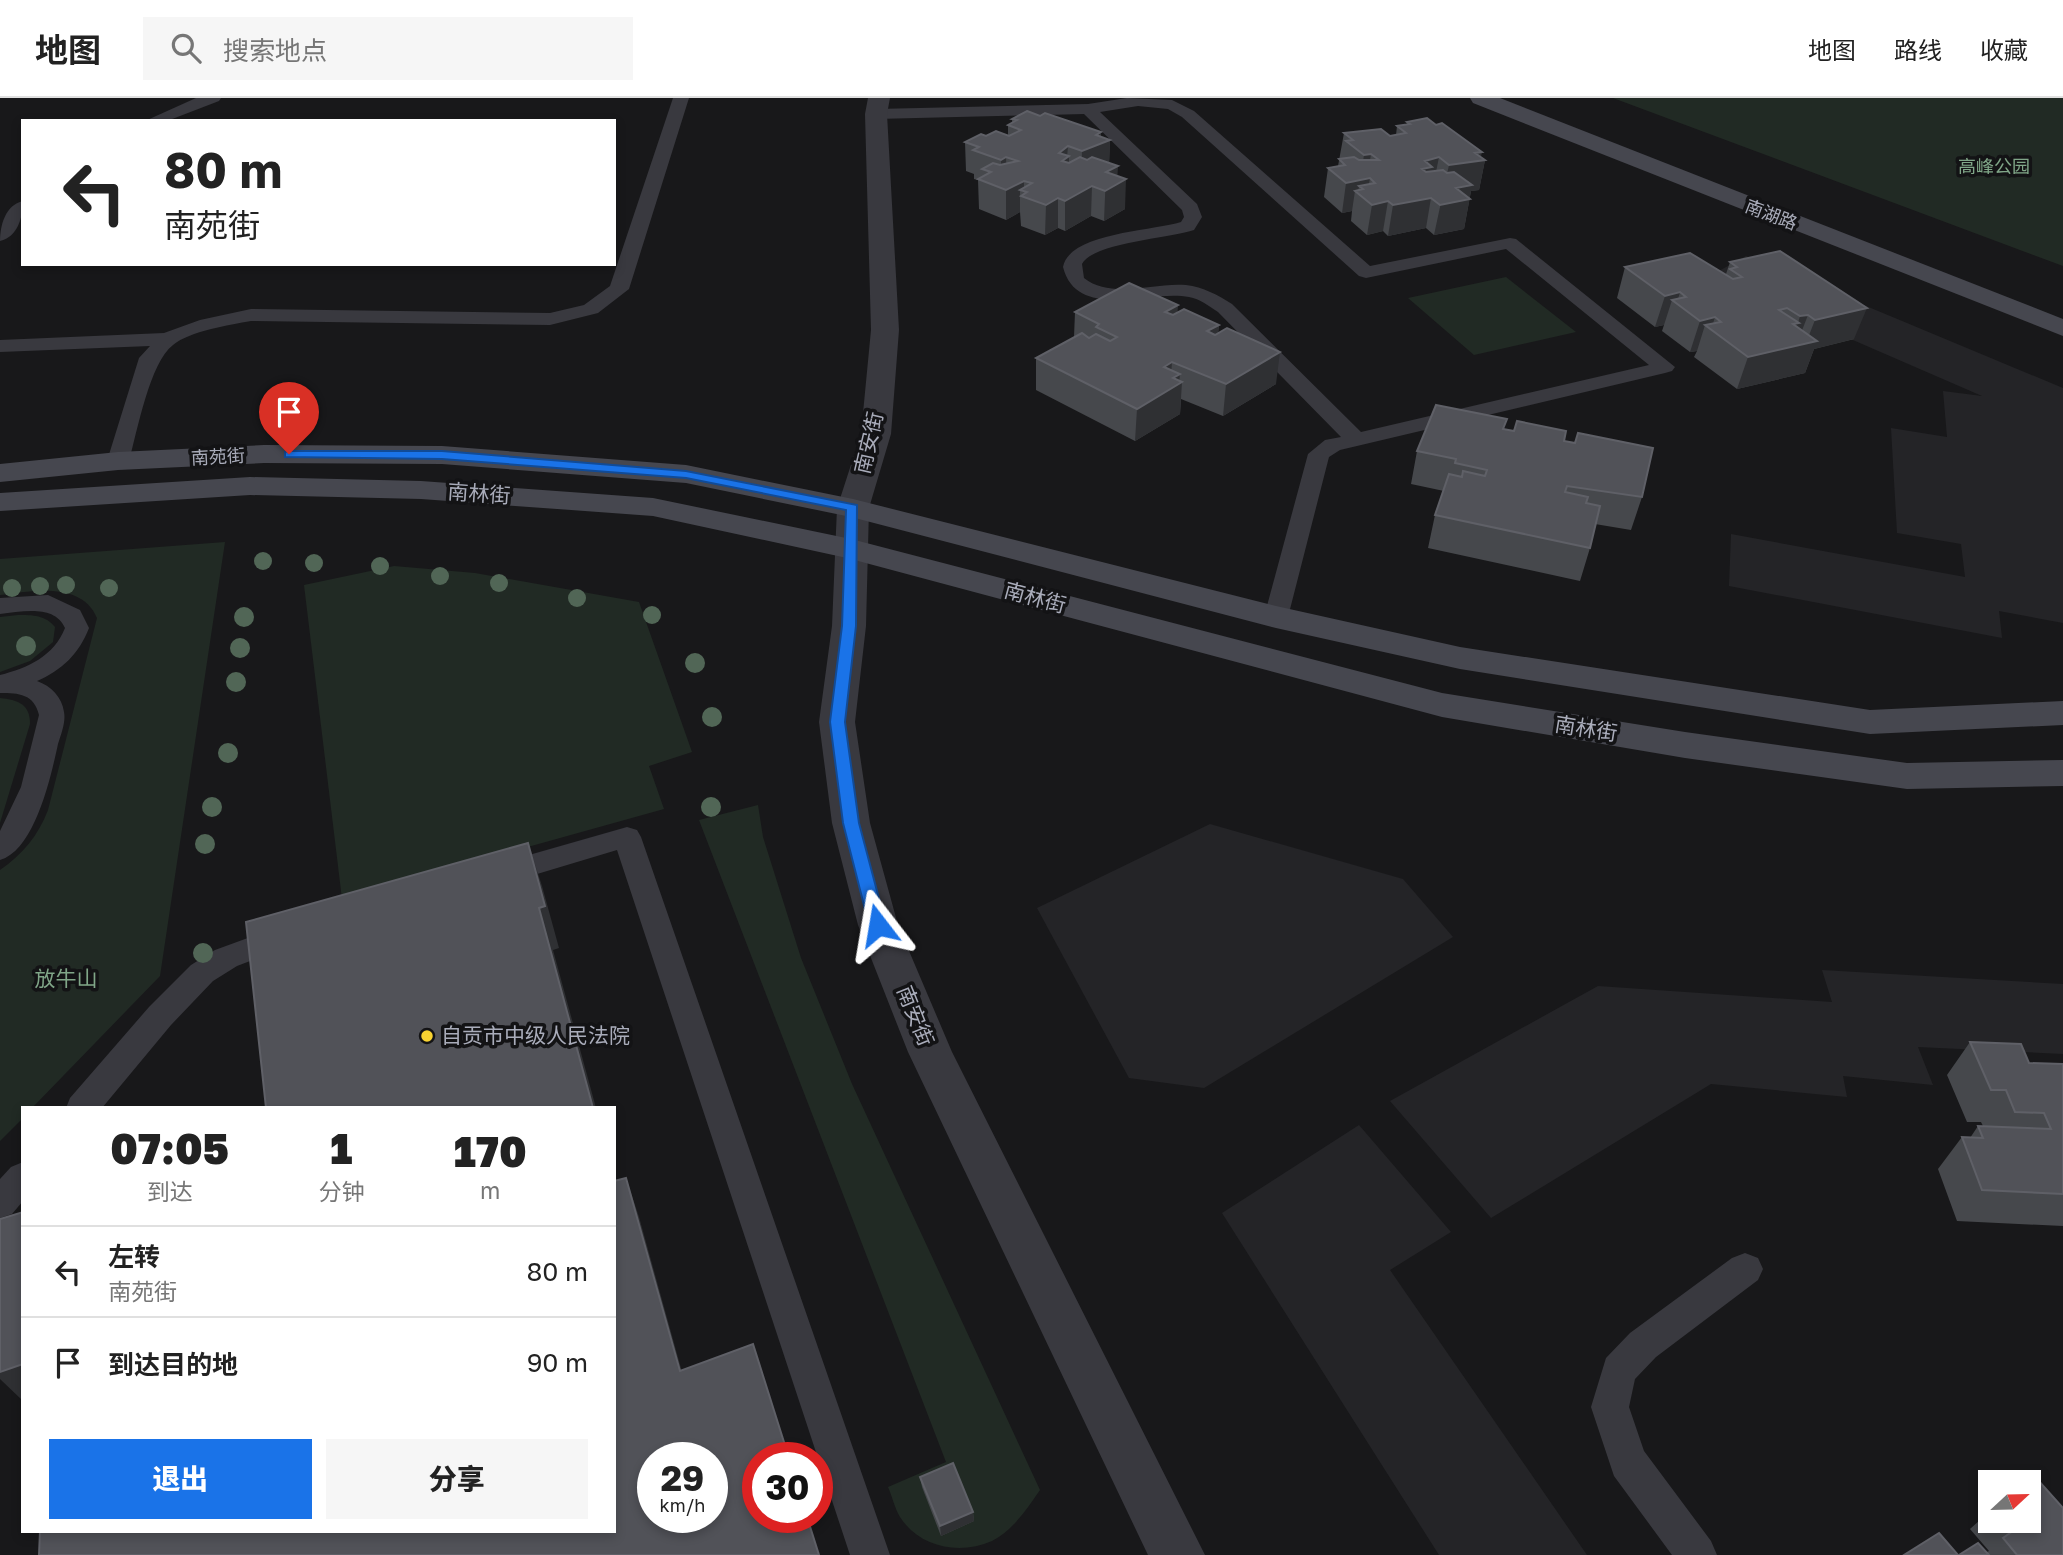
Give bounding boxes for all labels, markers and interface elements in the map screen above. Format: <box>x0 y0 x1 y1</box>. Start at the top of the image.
search box <box>143 17 633 80</box>
icon: search <box>167 29 205 67</box>
text: 地图 <box>35 30 101 69</box>
text: 搜索地点 <box>223 35 327 66</box>
text: 地图 <box>1808 35 1856 64</box>
text: 路线 <box>1894 35 1942 64</box>
text: 收藏 <box>1980 35 2028 64</box>
text: 80 m <box>164 140 282 199</box>
icon: left <box>49 147 140 238</box>
park label: 高峰公园 <box>1958 155 2030 177</box>
street label: 南湖路 <box>1742 194 1801 234</box>
text: 南苑街 <box>164 206 260 244</box>
pin <box>259 382 319 454</box>
icon: arrive <box>270 393 308 431</box>
street label: 南安街 <box>848 409 888 476</box>
street label: 南苑街 <box>190 444 245 468</box>
street label: 南林街 <box>447 478 511 508</box>
street label: 南林街 <box>1001 576 1069 618</box>
street label: 南林街 <box>1553 710 1619 746</box>
position arrow <box>841 888 915 962</box>
park label: 放牛山 <box>35 965 98 991</box>
street label: 南安街 <box>892 982 940 1050</box>
place label: 自贡市中级人民法院 <box>441 1022 630 1048</box>
marker: 自贡市中级人民法院 <box>419 1028 435 1044</box>
text: 07:05 <box>110 1123 229 1173</box>
text: 1 <box>330 1123 353 1173</box>
text: 170 <box>454 1126 527 1176</box>
text: m <box>480 1176 500 1204</box>
text: 到达 <box>147 1177 193 1205</box>
text: 分钟 <box>318 1177 364 1205</box>
text: 左转 <box>108 1241 160 1272</box>
icon: left <box>49 1253 87 1291</box>
text: 80 m <box>527 1256 588 1287</box>
text: 南苑街 <box>108 1277 177 1305</box>
icon: arrive <box>49 1344 87 1382</box>
text: 90 m <box>527 1347 588 1378</box>
text: 到达目的地 <box>108 1349 238 1380</box>
button: 退出 <box>49 1439 312 1519</box>
button: 分享 <box>326 1439 588 1519</box>
speed limit sign: 30 <box>742 1442 833 1533</box>
text: 29 <box>661 1457 704 1499</box>
north arrow <box>1978 1470 2040 1533</box>
map controls <box>1978 1470 2041 1533</box>
text: km/h <box>660 1494 705 1516</box>

